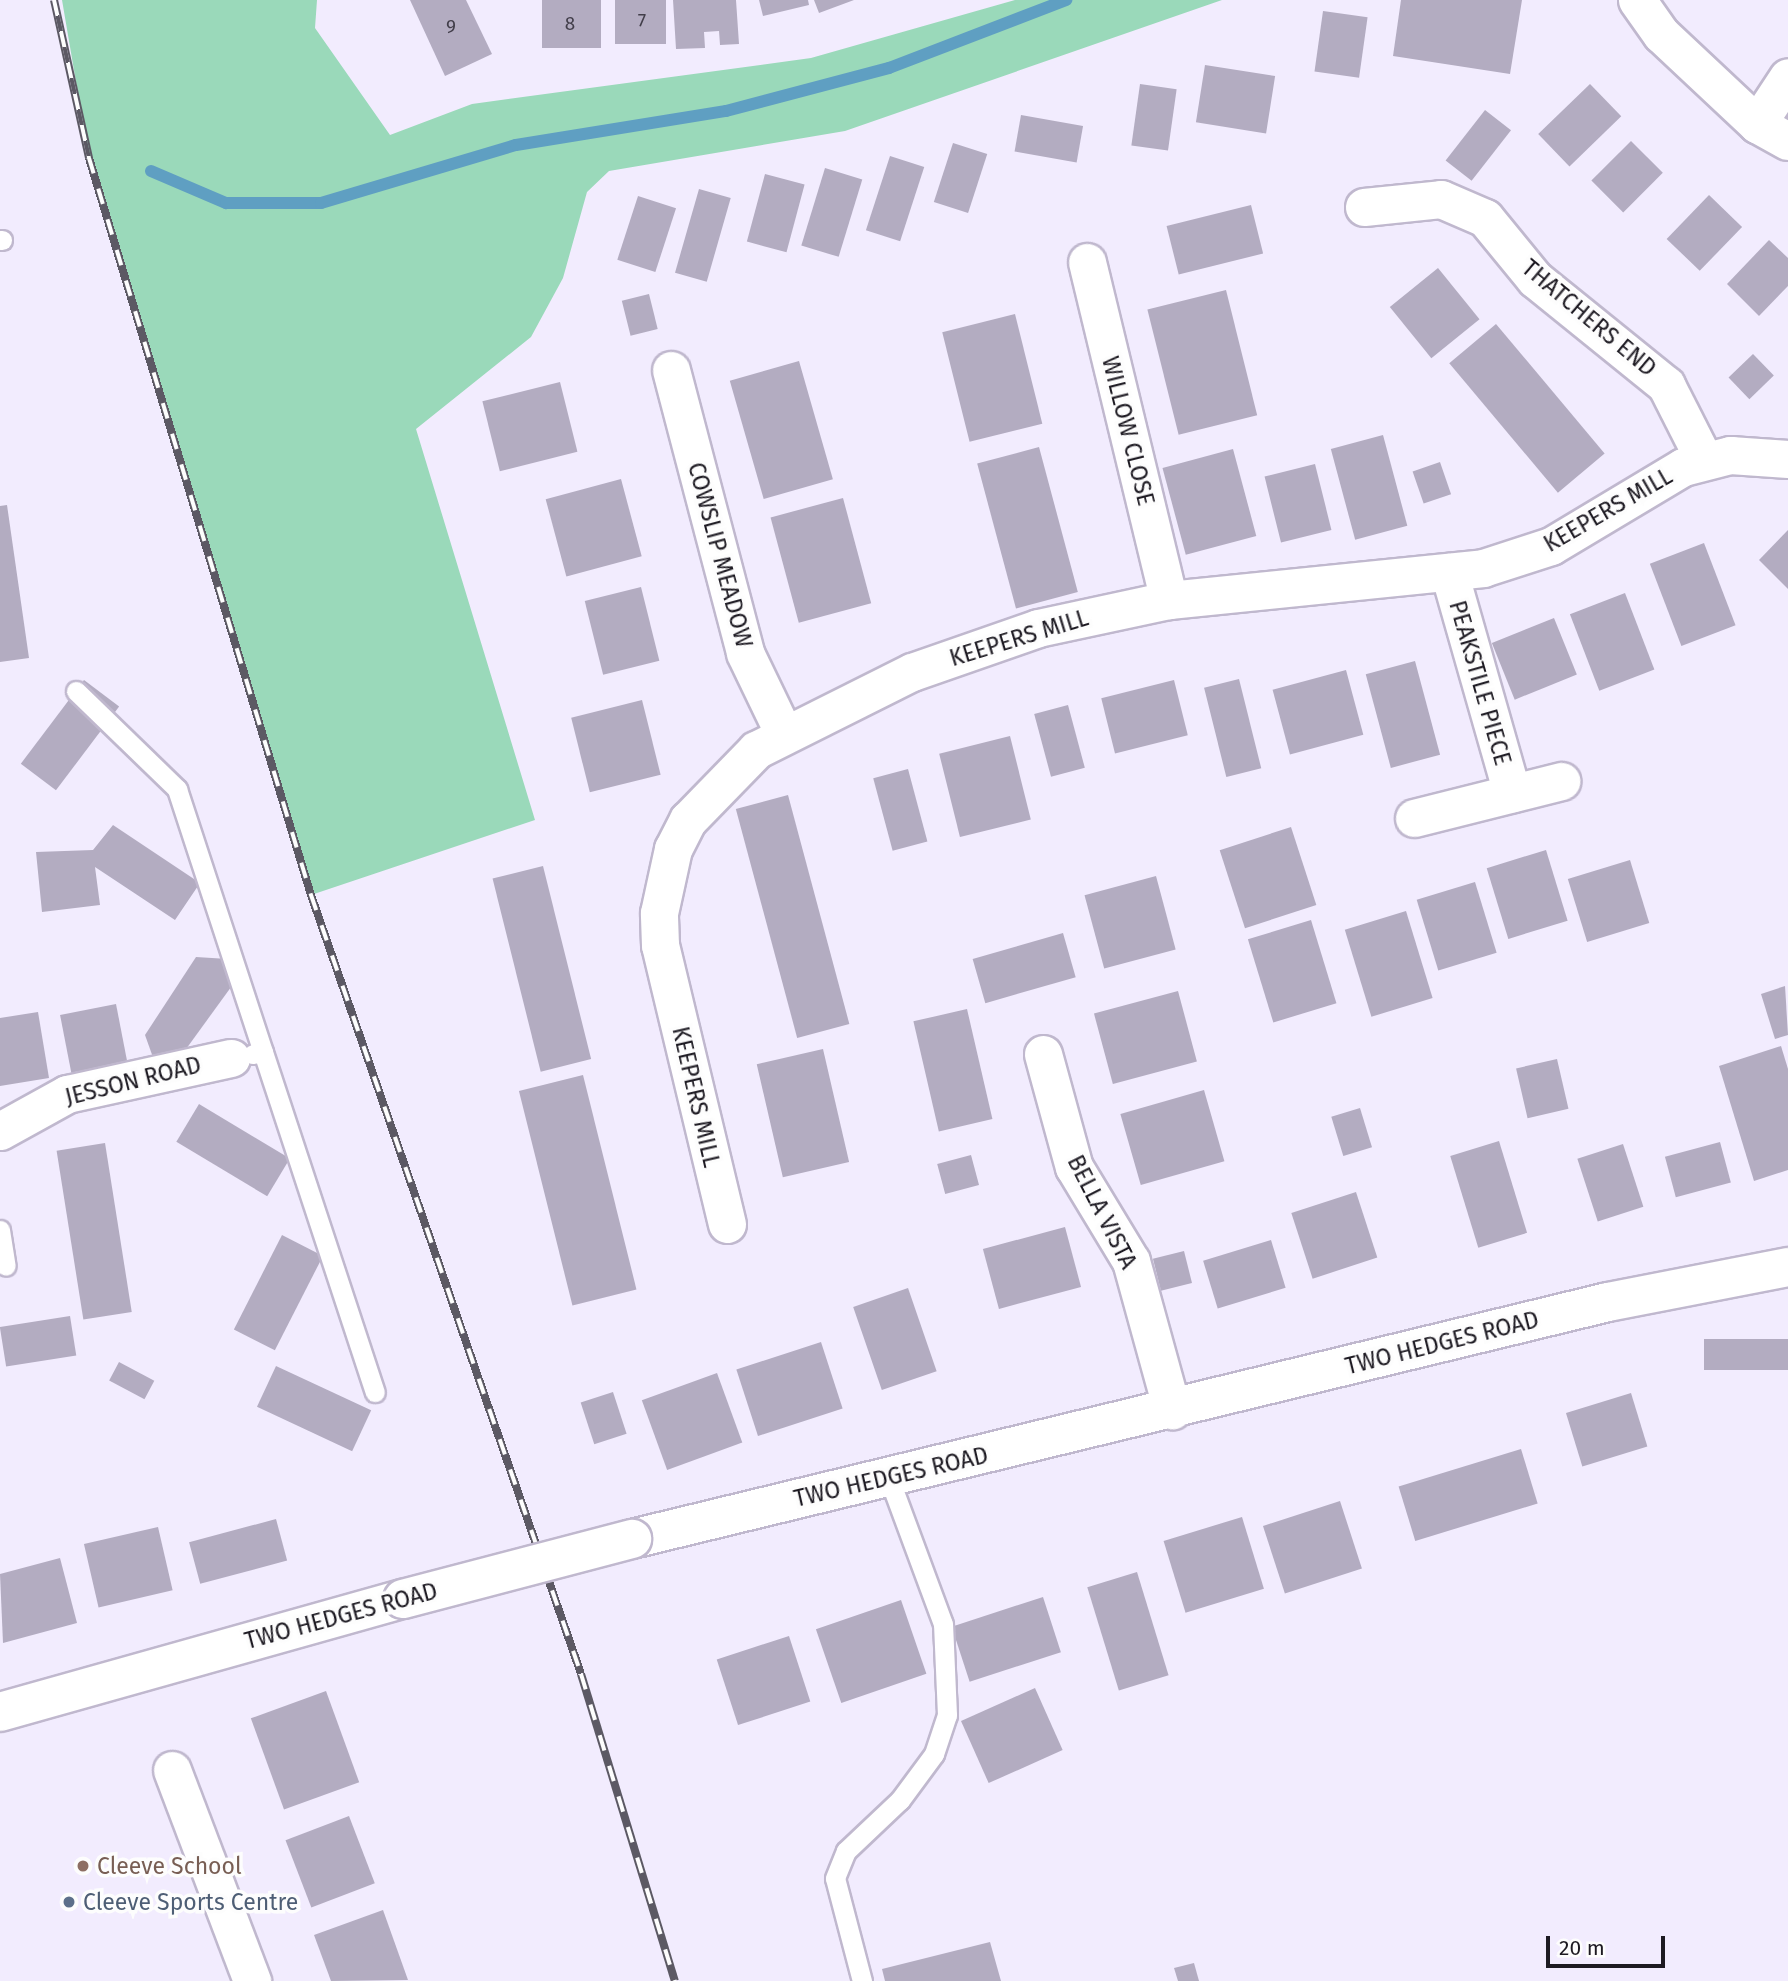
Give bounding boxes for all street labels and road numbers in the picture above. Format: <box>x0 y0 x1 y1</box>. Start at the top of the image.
street label: THATCHERS END <box>1516 254 1662 382</box>
street label: WILLOW CLOSE <box>1096 354 1160 508</box>
street label: COWSLIP MEADOW <box>682 459 758 651</box>
street label: KEEPERS MILL <box>1539 462 1677 558</box>
street label: PEAKSTILE PIECE <box>1443 597 1517 769</box>
street label: KEEPERS MILL <box>946 604 1092 672</box>
street label: KEEPERS MILL <box>666 1024 726 1170</box>
street label: JESSON ROAD <box>62 1051 204 1111</box>
street label: BELLA VISTA <box>1062 1150 1142 1274</box>
street label: TWO HEDGES ROAD <box>1342 1306 1542 1380</box>
street label: TWO HEDGES ROAD <box>791 1441 991 1513</box>
street label: TWO HEDGES ROAD <box>242 1577 440 1655</box>

